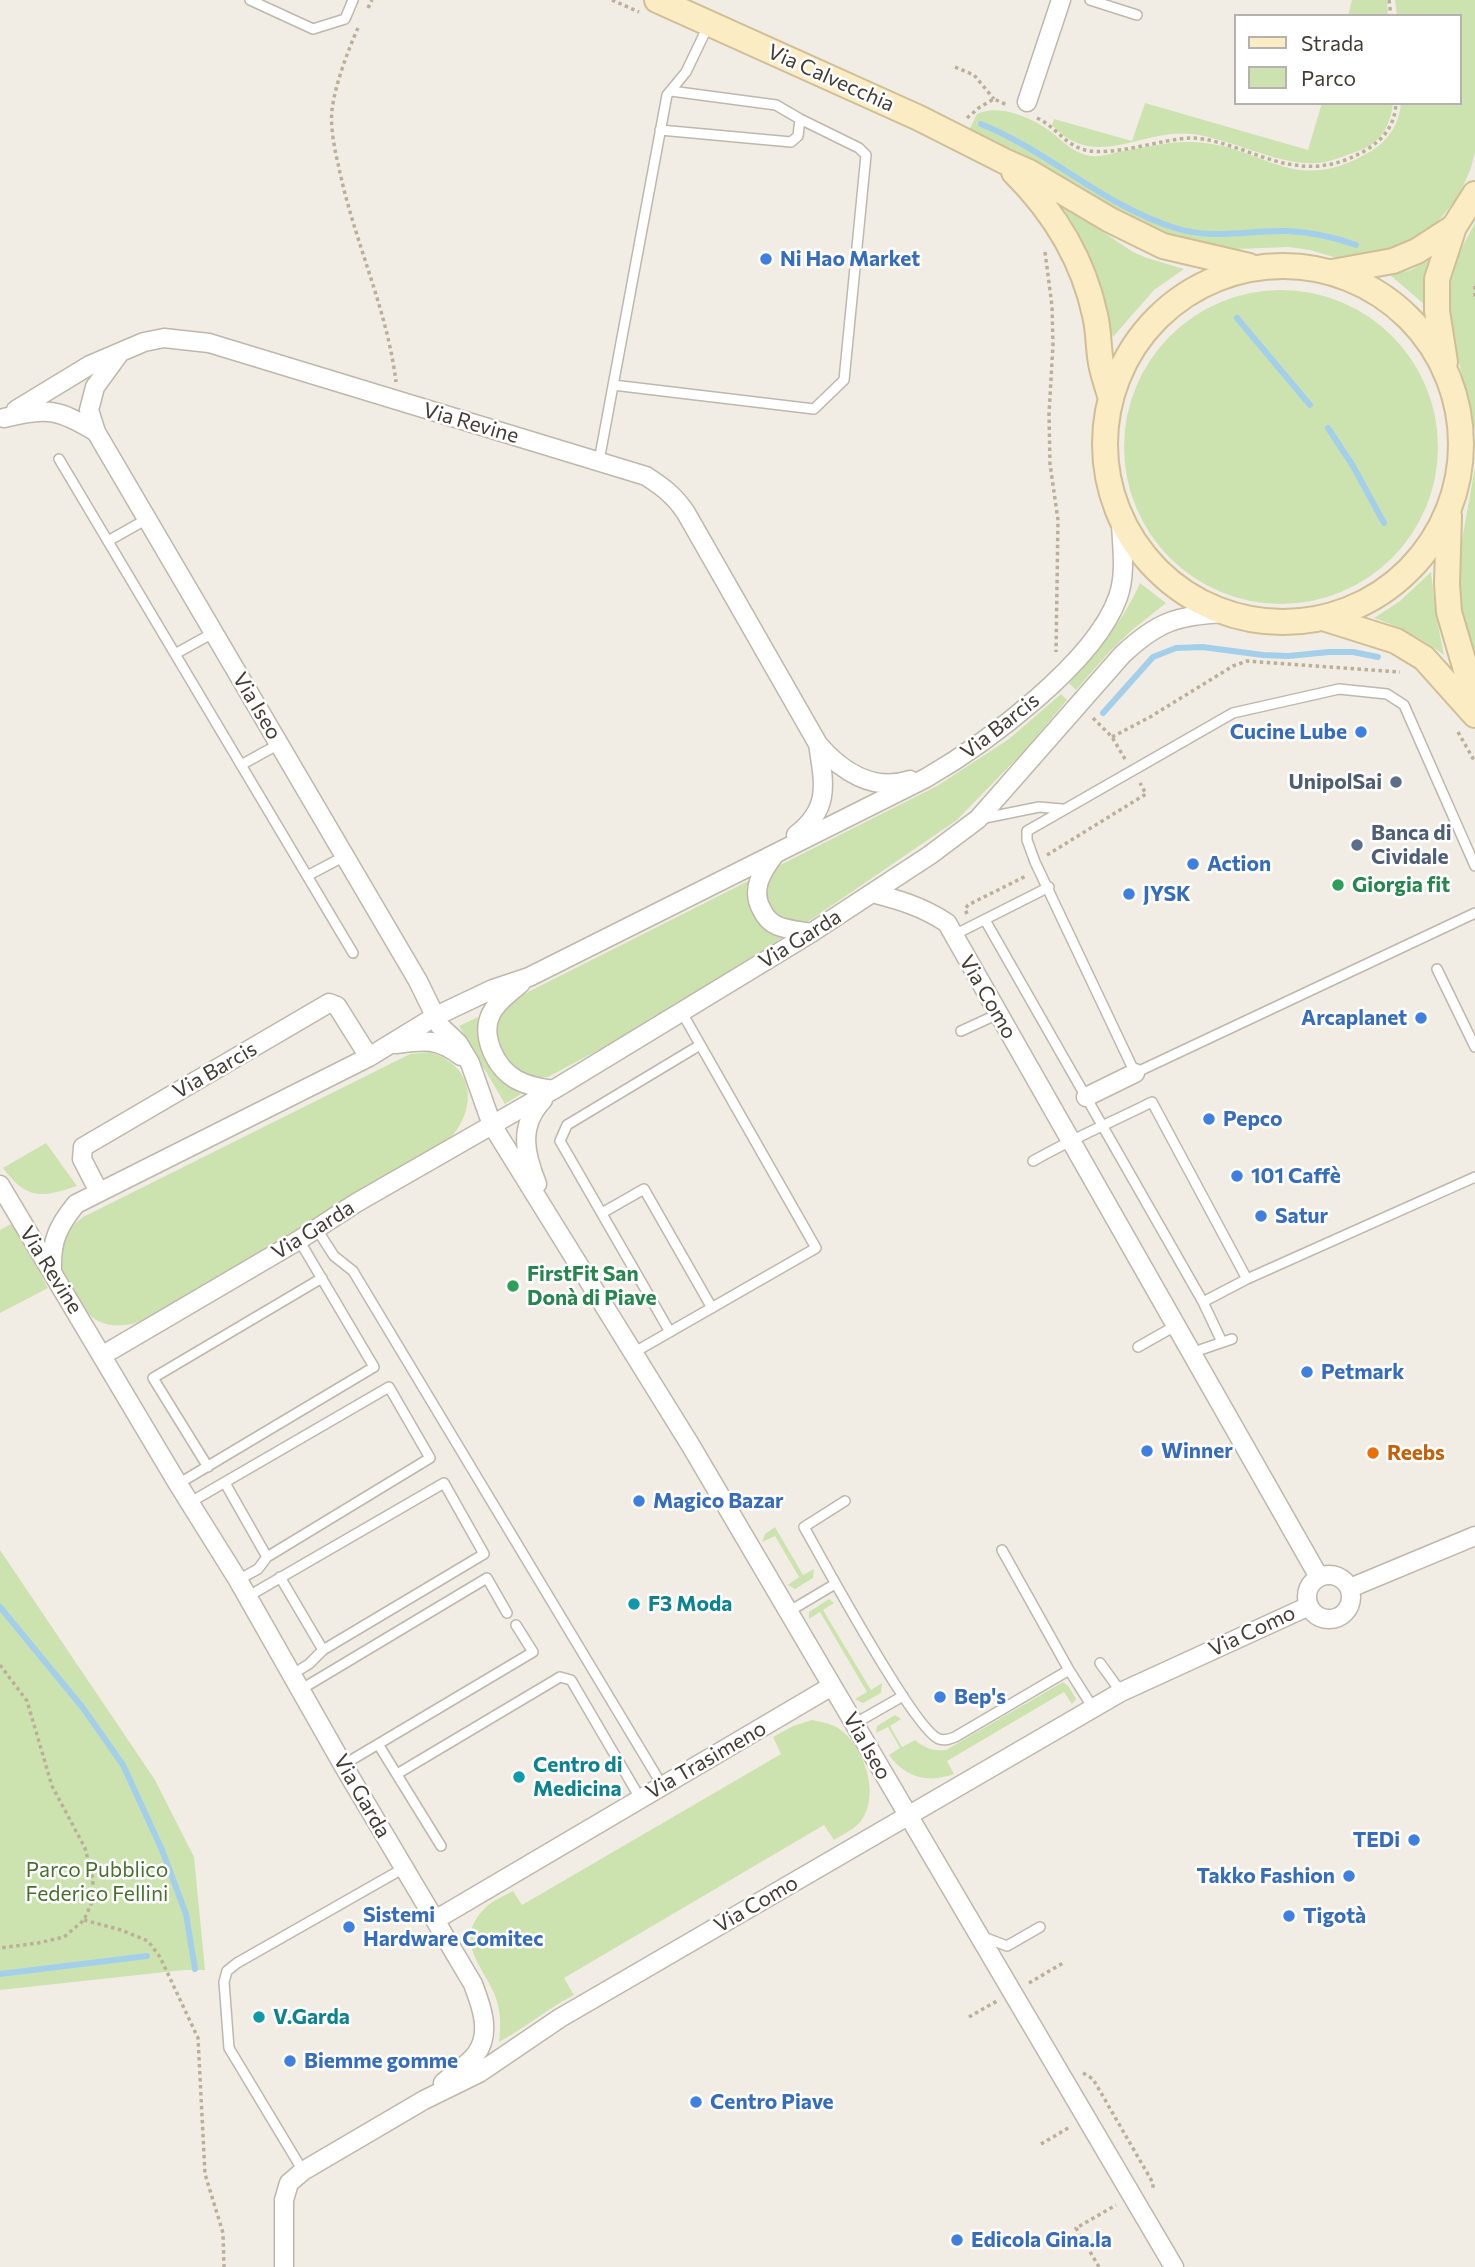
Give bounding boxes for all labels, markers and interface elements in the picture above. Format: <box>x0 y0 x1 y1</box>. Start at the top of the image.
legend <box>1234 14 1461 105</box>
text: Strada <box>1301 30 1364 55</box>
street label: Via Calvecchia <box>764 39 898 117</box>
text: Parco <box>1301 65 1356 90</box>
place label: Ni Hao Market <box>780 246 920 272</box>
marker: Ni Hao Market <box>758 251 774 267</box>
street label: Via Revine <box>420 397 522 449</box>
street label: Via Iseo <box>227 668 287 744</box>
street label: Via Barcis <box>956 688 1044 764</box>
place label: Cucine Lube <box>1230 719 1347 745</box>
marker: Cucine Lube <box>1353 724 1369 740</box>
place label: UnipolSai <box>1288 769 1382 795</box>
marker: UnipolSai <box>1388 774 1404 790</box>
place label: Banca di Cividale <box>1371 820 1452 870</box>
marker: Banca di Cividale <box>1349 837 1365 853</box>
place label: Action <box>1207 851 1271 877</box>
marker: Action <box>1185 856 1201 872</box>
place label: Giorgia fit <box>1352 872 1450 898</box>
marker: Giorgia fit <box>1330 877 1346 893</box>
place label: JYSK <box>1143 881 1191 907</box>
marker: JYSK <box>1121 886 1137 902</box>
street label: Via Garda <box>754 904 846 974</box>
street label: Via Como <box>954 951 1022 1043</box>
place label: Arcaplanet <box>1301 1005 1407 1031</box>
marker: Arcaplanet <box>1413 1010 1429 1026</box>
street label: Via Barcis <box>169 1036 261 1104</box>
place label: Pepco <box>1223 1106 1283 1132</box>
marker: Pepco <box>1201 1111 1217 1127</box>
place label: 101 Caffè <box>1251 1163 1341 1189</box>
marker: 101 Caffè <box>1229 1168 1245 1184</box>
street label: Via Garda <box>267 1195 359 1265</box>
place label: Satur <box>1275 1203 1328 1229</box>
marker: Satur <box>1253 1208 1269 1224</box>
street label: Via Revine <box>14 1222 88 1318</box>
place label: FirstFit San Donà di Piave <box>527 1261 656 1311</box>
marker: FirstFit San Donà di Piave <box>505 1278 521 1294</box>
place label: Petmark <box>1321 1359 1404 1385</box>
marker: Petmark <box>1299 1364 1315 1380</box>
place label: Winner <box>1161 1438 1233 1464</box>
place label: Reebs <box>1387 1440 1445 1466</box>
marker: Winner <box>1139 1443 1155 1459</box>
marker: Reebs <box>1365 1445 1381 1461</box>
place label: Magico Bazar <box>653 1488 784 1514</box>
marker: Magico Bazar <box>631 1493 647 1509</box>
place label: F3 Moda <box>648 1591 732 1617</box>
marker: F3 Moda <box>626 1596 642 1612</box>
street label: Via Como <box>1205 1600 1299 1662</box>
place label: Bep's <box>954 1684 1006 1710</box>
marker: Bep's <box>932 1689 948 1705</box>
street label: Via Iseo <box>838 1708 896 1784</box>
street label: Via Trasimeno <box>641 1715 771 1805</box>
street label: Via Garda <box>328 1750 396 1842</box>
place label: Centro di Medicina <box>533 1752 622 1802</box>
marker: Centro di Medicina <box>511 1769 527 1785</box>
place label: TEDi <box>1353 1827 1400 1853</box>
marker: TEDi <box>1406 1832 1422 1848</box>
park label: Parco Pubblico Federico Fellini <box>26 1857 168 1907</box>
place label: Takko Fashion <box>1196 1863 1335 1889</box>
marker: Takko Fashion <box>1341 1868 1357 1884</box>
street label: Via Como <box>710 1870 802 1938</box>
place label: Sistemi Hardware Comitec <box>363 1902 543 1952</box>
place label: Tigotà <box>1303 1903 1366 1929</box>
marker: Tigotà <box>1281 1908 1297 1924</box>
marker: Sistemi Hardware Comitec <box>341 1919 357 1935</box>
place label: V.Garda <box>273 2004 350 2030</box>
marker: V.Garda <box>251 2009 267 2025</box>
place label: Biemme gomme <box>304 2048 458 2074</box>
marker: Biemme gomme <box>282 2053 298 2069</box>
place label: Centro Piave <box>710 2089 834 2115</box>
marker: Centro Piave <box>688 2094 704 2110</box>
place label: Edicola Gina.la <box>971 2227 1112 2253</box>
marker: Edicola Gina.la <box>949 2232 965 2248</box>

